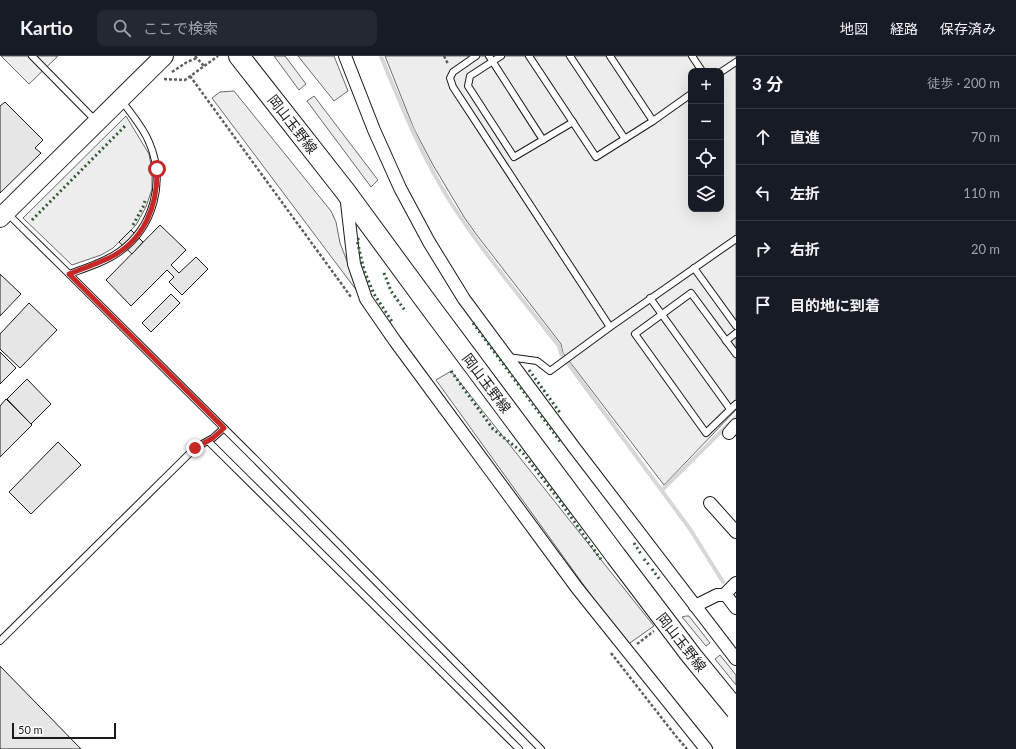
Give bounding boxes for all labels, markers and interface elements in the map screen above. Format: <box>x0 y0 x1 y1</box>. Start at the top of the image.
search box <box>97 10 377 46</box>
text: Kartio <box>20 16 73 39</box>
icon: search <box>111 17 133 39</box>
text: ここで検索 <box>143 19 218 37</box>
text: 地図 <box>840 20 868 37</box>
text: 経路 <box>890 20 918 37</box>
text: 保存済み <box>940 20 996 37</box>
map controls <box>688 68 724 212</box>
button: + <box>688 68 724 104</box>
text: 3 分 <box>752 73 783 94</box>
text: 徒歩 · 200 m <box>927 75 1000 91</box>
street label: 岡山玉野線 <box>265 91 321 157</box>
button: − <box>688 104 724 140</box>
icon: ahead <box>752 126 774 148</box>
text: 直進 <box>790 128 820 146</box>
text: 70 m <box>971 129 1000 145</box>
button: locate <box>688 140 724 176</box>
route start <box>148 160 166 178</box>
button: layers <box>688 176 724 212</box>
icon: left <box>752 182 774 204</box>
text: 左折 <box>790 184 820 202</box>
text: 110 m <box>963 185 1000 201</box>
icon: right <box>752 238 774 260</box>
text: 右折 <box>790 240 820 258</box>
text: 20 m <box>971 241 1000 257</box>
icon: arrive <box>752 294 774 316</box>
text: 目的地に到着 <box>790 296 880 314</box>
street label: 岡山玉野線 <box>459 350 515 416</box>
route end <box>186 439 204 457</box>
street label: 岡山玉野線 <box>654 609 710 675</box>
scale bar <box>12 721 116 740</box>
text: 50 m <box>18 723 43 736</box>

